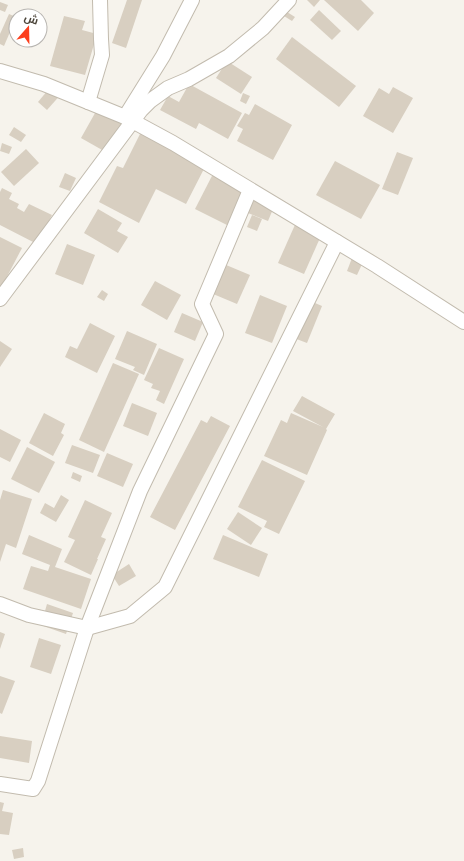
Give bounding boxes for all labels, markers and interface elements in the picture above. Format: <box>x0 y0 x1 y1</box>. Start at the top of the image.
north arrow <box>8 8 48 48</box>
text: ش <box>22 10 40 28</box>

